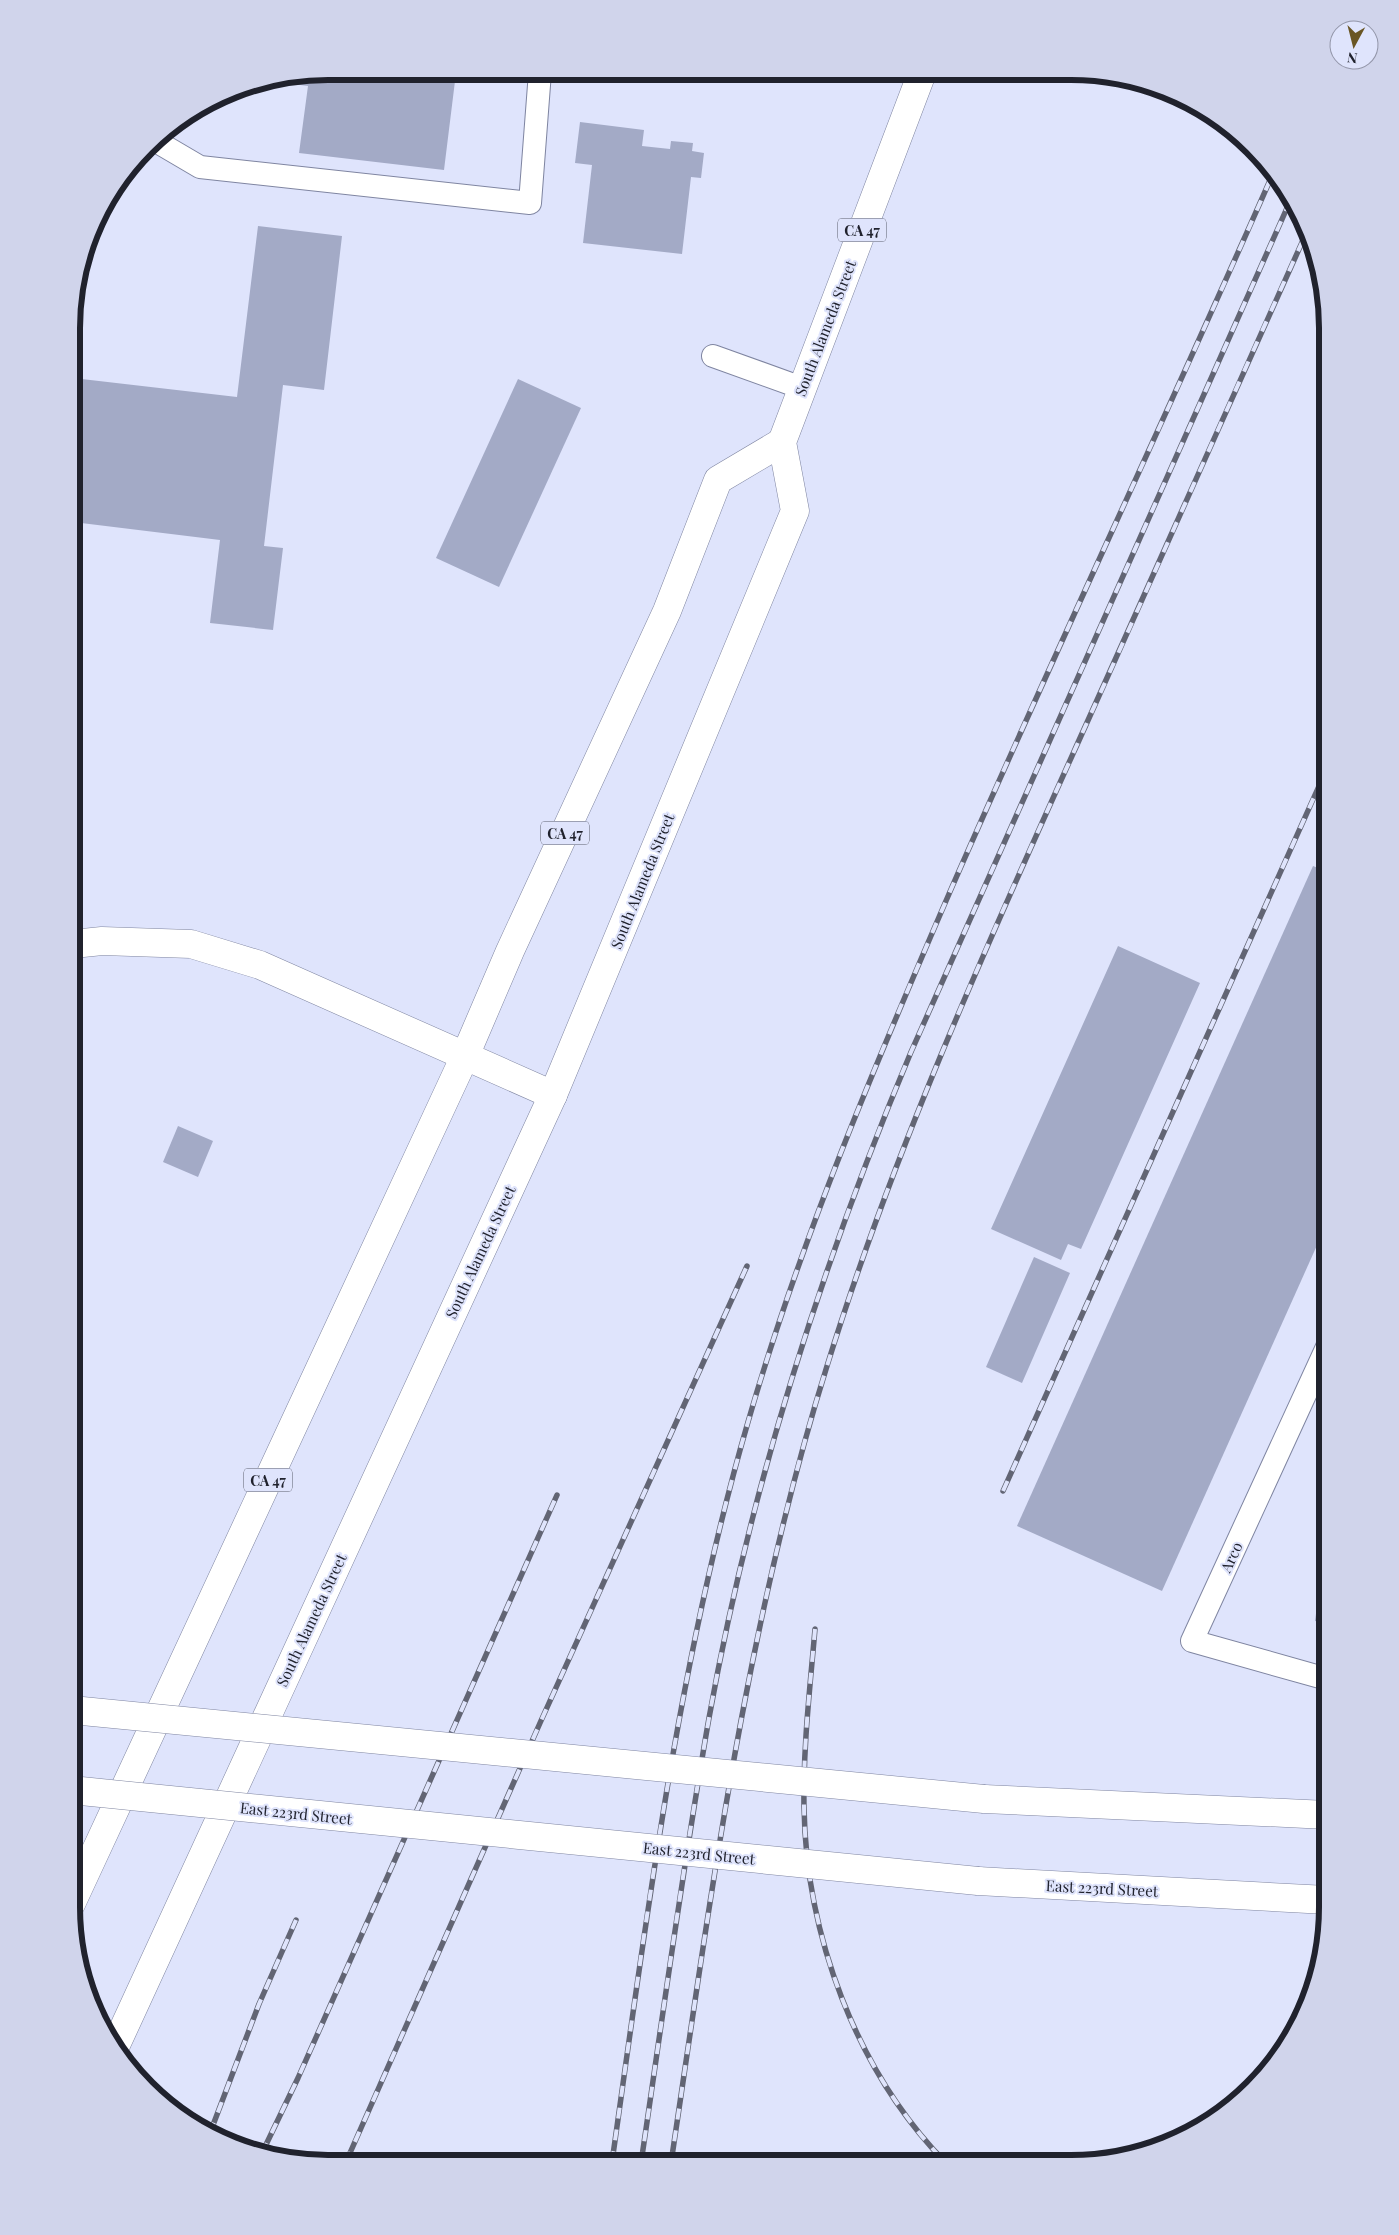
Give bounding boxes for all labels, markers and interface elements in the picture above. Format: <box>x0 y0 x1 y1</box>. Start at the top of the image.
north arrow <box>1329 20 1379 70</box>
text: N <box>1346 48 1359 68</box>
road number: CA 47 <box>838 218 886 242</box>
street label: South Alameda Street <box>790 256 860 399</box>
street label: South Alameda Street <box>606 810 679 952</box>
road number: CA 47 <box>541 821 589 844</box>
street label: South Alameda Street <box>440 1182 520 1322</box>
road number: CA 47 <box>244 1468 292 1492</box>
street label: Arco <box>1215 1539 1247 1576</box>
street label: South Alameda Street <box>271 1550 351 1690</box>
street label: East 223rd Street <box>239 1797 354 1829</box>
street label: East 223rd Street <box>642 1837 757 1869</box>
street label: East 223rd Street <box>1045 1875 1159 1901</box>

